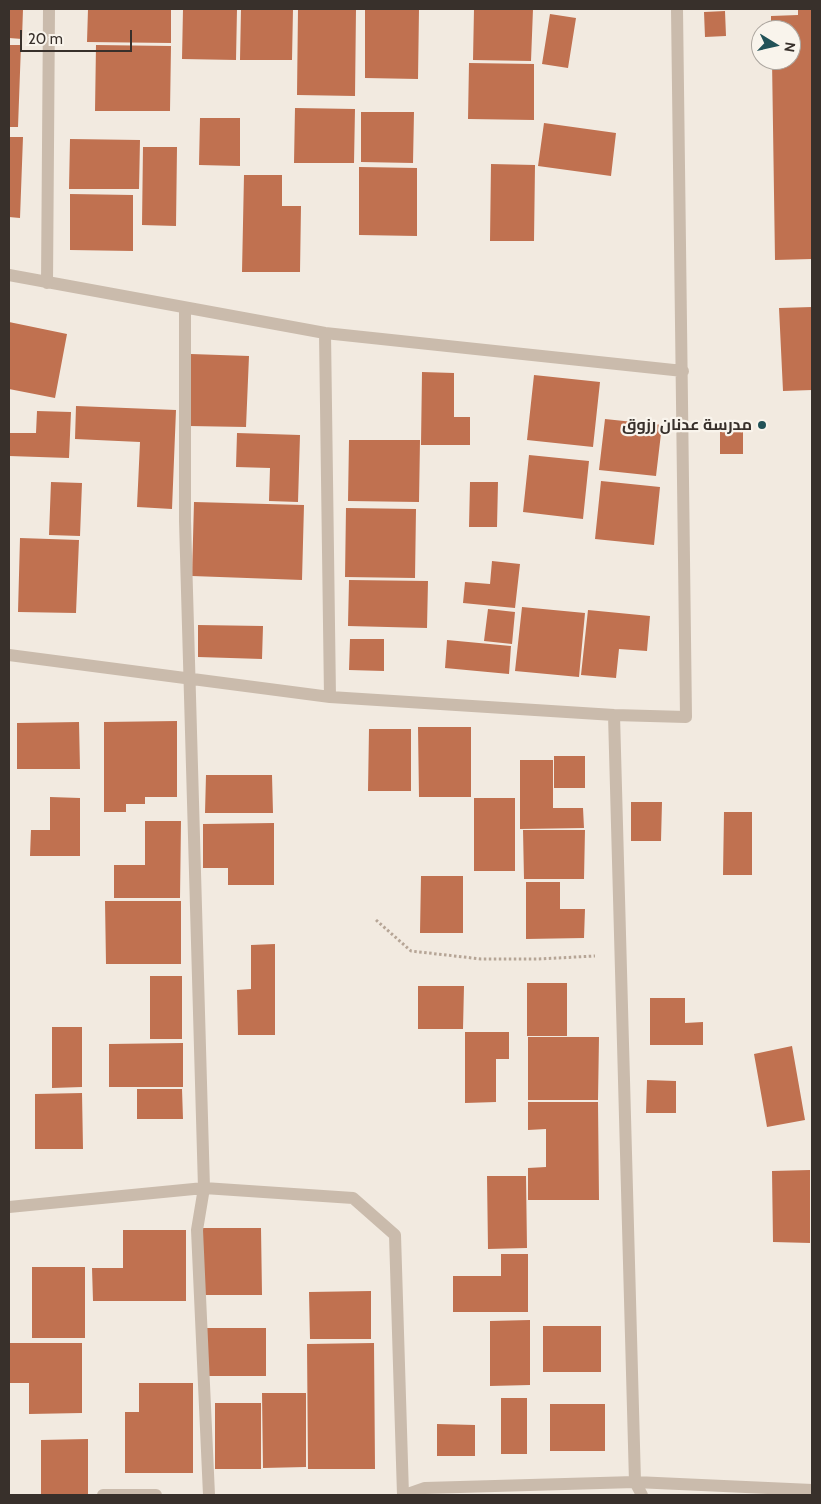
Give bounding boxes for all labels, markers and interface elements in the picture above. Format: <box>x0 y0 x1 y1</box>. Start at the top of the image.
scale bar <box>22 20 135 52</box>
north arrow <box>751 20 801 70</box>
text: 20 m <box>28 30 63 48</box>
text: N <box>780 41 799 53</box>
place label: مدرسة عدنان رزوق <box>622 415 752 435</box>
marker: مدرسة عدنان رزوق <box>756 419 768 431</box>

